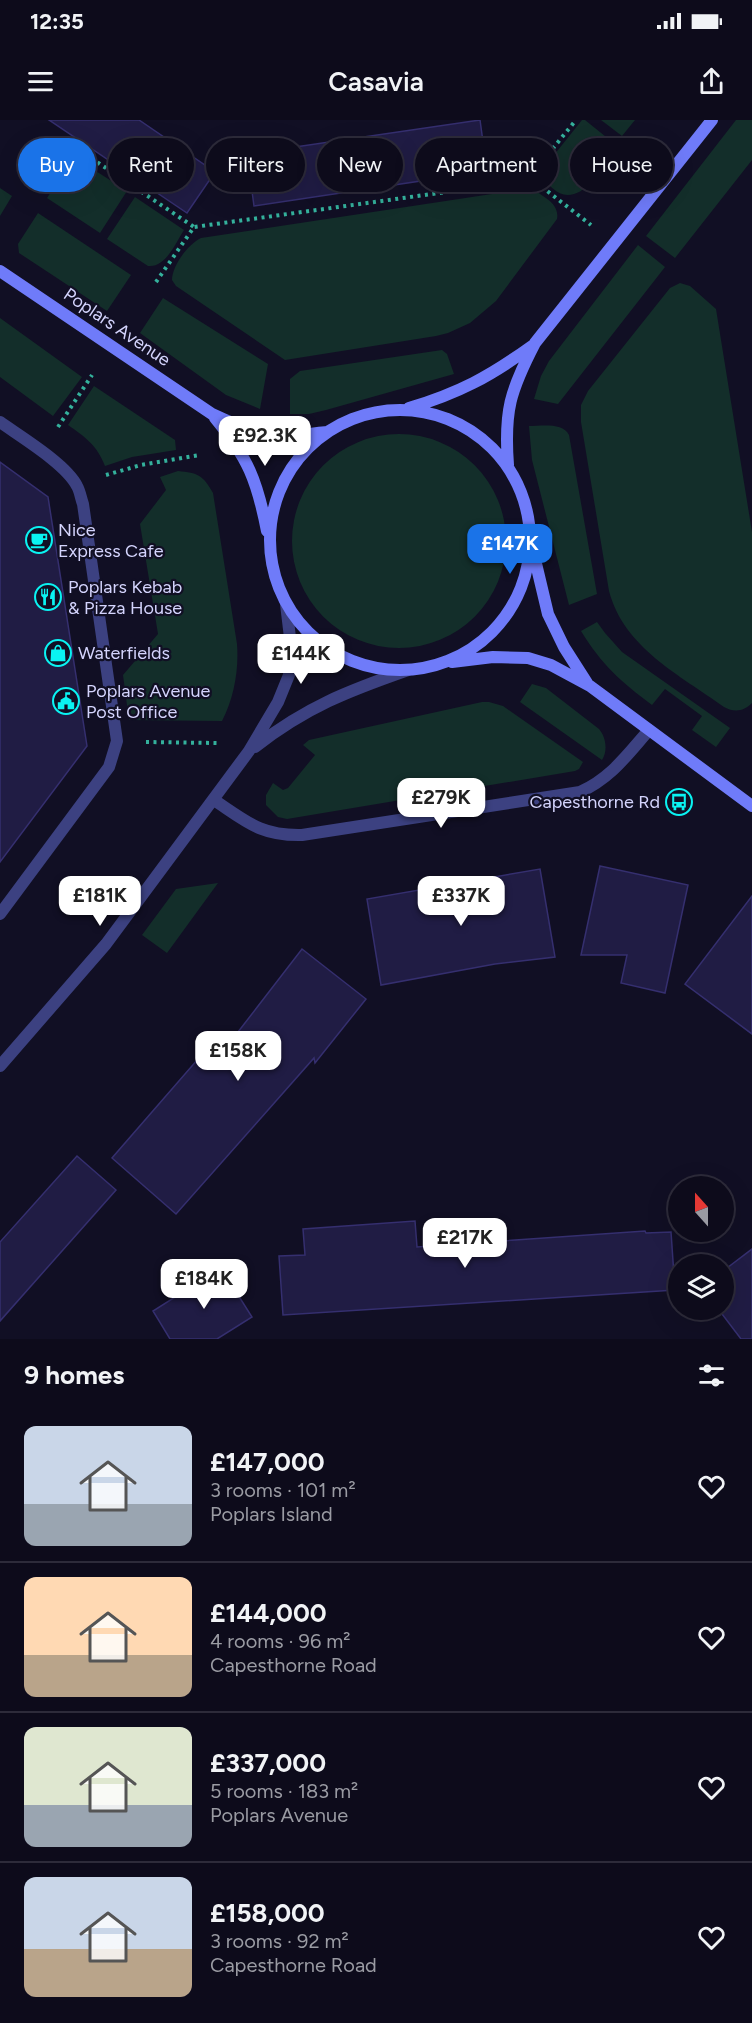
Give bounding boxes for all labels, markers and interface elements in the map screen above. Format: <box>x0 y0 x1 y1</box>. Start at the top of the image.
text: 12:35 <box>30 8 84 35</box>
icon: menu <box>24 65 57 98</box>
text: Casavia <box>328 65 424 98</box>
icon: share <box>695 65 728 98</box>
chip: Buy <box>18 138 96 192</box>
chip: Rent <box>108 138 194 192</box>
chip: Filters <box>206 138 305 192</box>
chip: New <box>317 138 403 192</box>
chip: Apartment <box>415 138 558 192</box>
chip: House <box>570 138 673 192</box>
street label: Poplars Avenue <box>59 283 175 371</box>
pin: £92.3K <box>216 416 314 467</box>
text: £92.3K <box>233 423 297 447</box>
place label: Nice Express Cafe <box>58 519 164 562</box>
pin: £147K <box>468 524 552 575</box>
cafe icon: Nice Express Cafe <box>24 525 54 555</box>
text: £147K <box>481 531 539 555</box>
place label: Poplars Kebab & Pizza House <box>68 576 182 619</box>
restaurant icon: Poplars Kebab & Pizza House <box>33 582 63 612</box>
pin: £144K <box>259 634 343 685</box>
shop icon: Waterfields <box>43 638 73 668</box>
text: £144K <box>272 641 330 665</box>
place label: Waterfields <box>78 642 170 664</box>
place label: Poplars Avenue Post Office <box>86 680 210 723</box>
public building icon: Poplars Avenue Post Office <box>51 686 81 716</box>
pin: £279K <box>399 778 483 829</box>
text: £279K <box>411 785 471 809</box>
bus stop icon: Capesthorne Rd <box>664 787 694 817</box>
place label: Capesthorne Rd <box>529 791 660 813</box>
pin: £181K <box>58 876 142 927</box>
pin: £337K <box>419 876 503 927</box>
text: £181K <box>73 883 127 907</box>
text: £337K <box>432 883 490 907</box>
pin: £158K <box>196 1031 280 1082</box>
text: £158K <box>209 1038 267 1062</box>
north arrow <box>668 1176 734 1242</box>
map controls <box>668 1176 734 1320</box>
pin: £217K <box>423 1218 507 1269</box>
text: £217K <box>437 1225 493 1249</box>
button: layers <box>668 1254 734 1320</box>
pin: £184K <box>162 1259 246 1310</box>
text: £184K <box>175 1266 233 1290</box>
text: 9 homes <box>24 1359 124 1391</box>
icon: filters <box>695 1359 728 1392</box>
text: £147,000 <box>210 1446 325 1478</box>
icon: home <box>72 1450 144 1522</box>
icon: heart <box>695 1470 728 1503</box>
text: 3 rooms · 101 m² <box>210 1478 356 1502</box>
text: Poplars Island <box>210 1502 333 1526</box>
text: £144,000 <box>210 1597 327 1629</box>
icon: home <box>72 1601 144 1673</box>
icon: heart <box>695 1621 728 1654</box>
text: 4 rooms · 96 m² <box>210 1629 350 1653</box>
text: Capesthorne Road <box>210 1653 377 1677</box>
text: £337,000 <box>210 1747 326 1779</box>
icon: home <box>72 1751 144 1823</box>
icon: heart <box>695 1771 728 1804</box>
text: 5 rooms · 183 m² <box>210 1779 358 1803</box>
text: Poplars Avenue <box>210 1803 348 1827</box>
text: £158,000 <box>210 1897 325 1929</box>
icon: home <box>72 1901 144 1973</box>
icon: heart <box>695 1921 728 1954</box>
text: 3 rooms · 92 m² <box>210 1929 349 1953</box>
text: Capesthorne Road <box>210 1953 377 1977</box>

